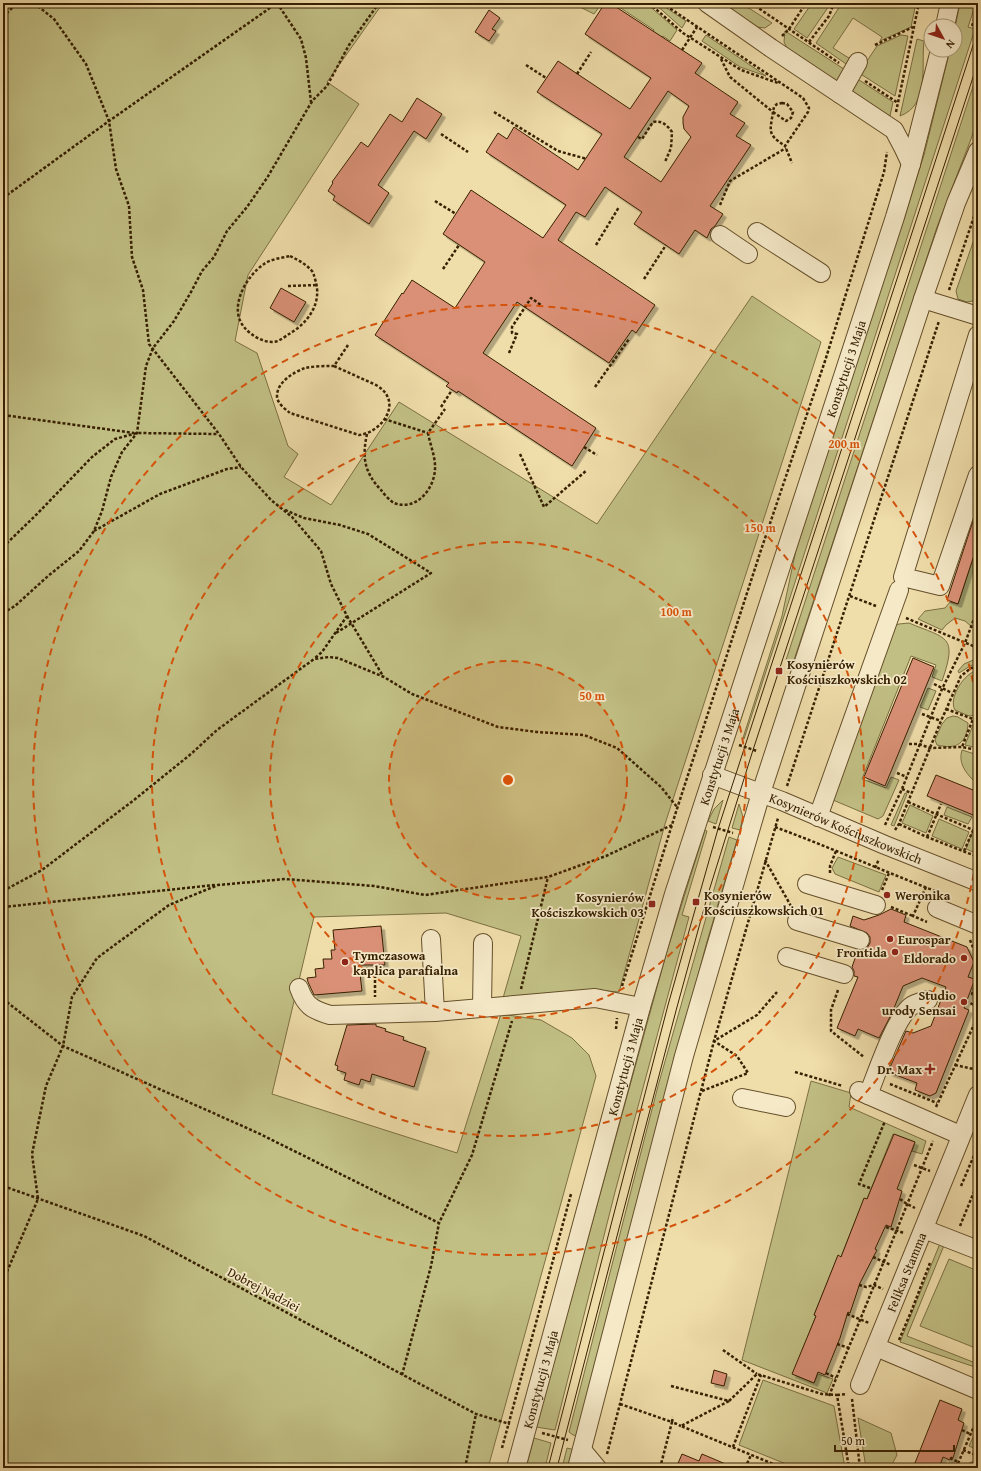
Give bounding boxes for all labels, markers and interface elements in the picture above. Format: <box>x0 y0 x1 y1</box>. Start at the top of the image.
north arrow <box>923 18 963 58</box>
text: N <box>942 36 959 53</box>
street label: Konstytucji 3 Maja <box>821 317 871 420</box>
text: 200 m <box>828 435 861 452</box>
text: 150 m <box>744 519 777 536</box>
text: 100 m <box>660 603 693 620</box>
place label: Kosynierów Kościuszkowskich 02 <box>787 655 907 689</box>
marker: Kosynierów Kościuszkowskich 02 <box>774 666 784 676</box>
text: 50 m <box>579 687 605 704</box>
street label: Konstytucji 3 Maja <box>695 705 744 808</box>
centre of rings <box>501 773 515 787</box>
street label: Kosynierów Kościuszkowskich <box>766 788 926 869</box>
place label: Kosynierów Kościuszkowskich 01 <box>704 886 824 920</box>
place label: Weronika <box>895 886 951 905</box>
place label: Kosynierów Kościszkowskich 03 <box>531 888 645 922</box>
marker: Weronika <box>882 890 892 900</box>
marker: Kosynierów Kościuszkowskich 01 <box>691 897 701 907</box>
marker: Kosynierów Kościszkowskich 03 <box>647 899 657 909</box>
place label: Eurospar <box>898 930 951 949</box>
marker: Eurospar <box>885 934 895 944</box>
place label: Frontida <box>837 943 887 962</box>
place label: Tymczasowa kaplica parafialna <box>353 946 459 980</box>
marker: Frontida <box>890 947 900 957</box>
place label: Eldorado <box>904 949 956 968</box>
marker: Eldorado <box>959 953 969 963</box>
marker: Tymczasowa kaplica parafialna <box>340 957 350 967</box>
place label: Studio urody Sensai <box>882 986 956 1020</box>
marker: Studio urody Sensai <box>959 997 969 1007</box>
street label: Konstytucji 3 Maja <box>603 1015 648 1118</box>
place label: Dr. Max <box>877 1060 922 1079</box>
marker: Dr. Max <box>925 1064 935 1074</box>
street label: Feliksa Stamma <box>882 1229 932 1315</box>
street label: Dobrej Nadziei <box>224 1262 304 1317</box>
street label: Konstytucji 3 Maja <box>518 1327 563 1431</box>
scale bar <box>835 1427 954 1453</box>
text: 50 m <box>841 1432 865 1449</box>

